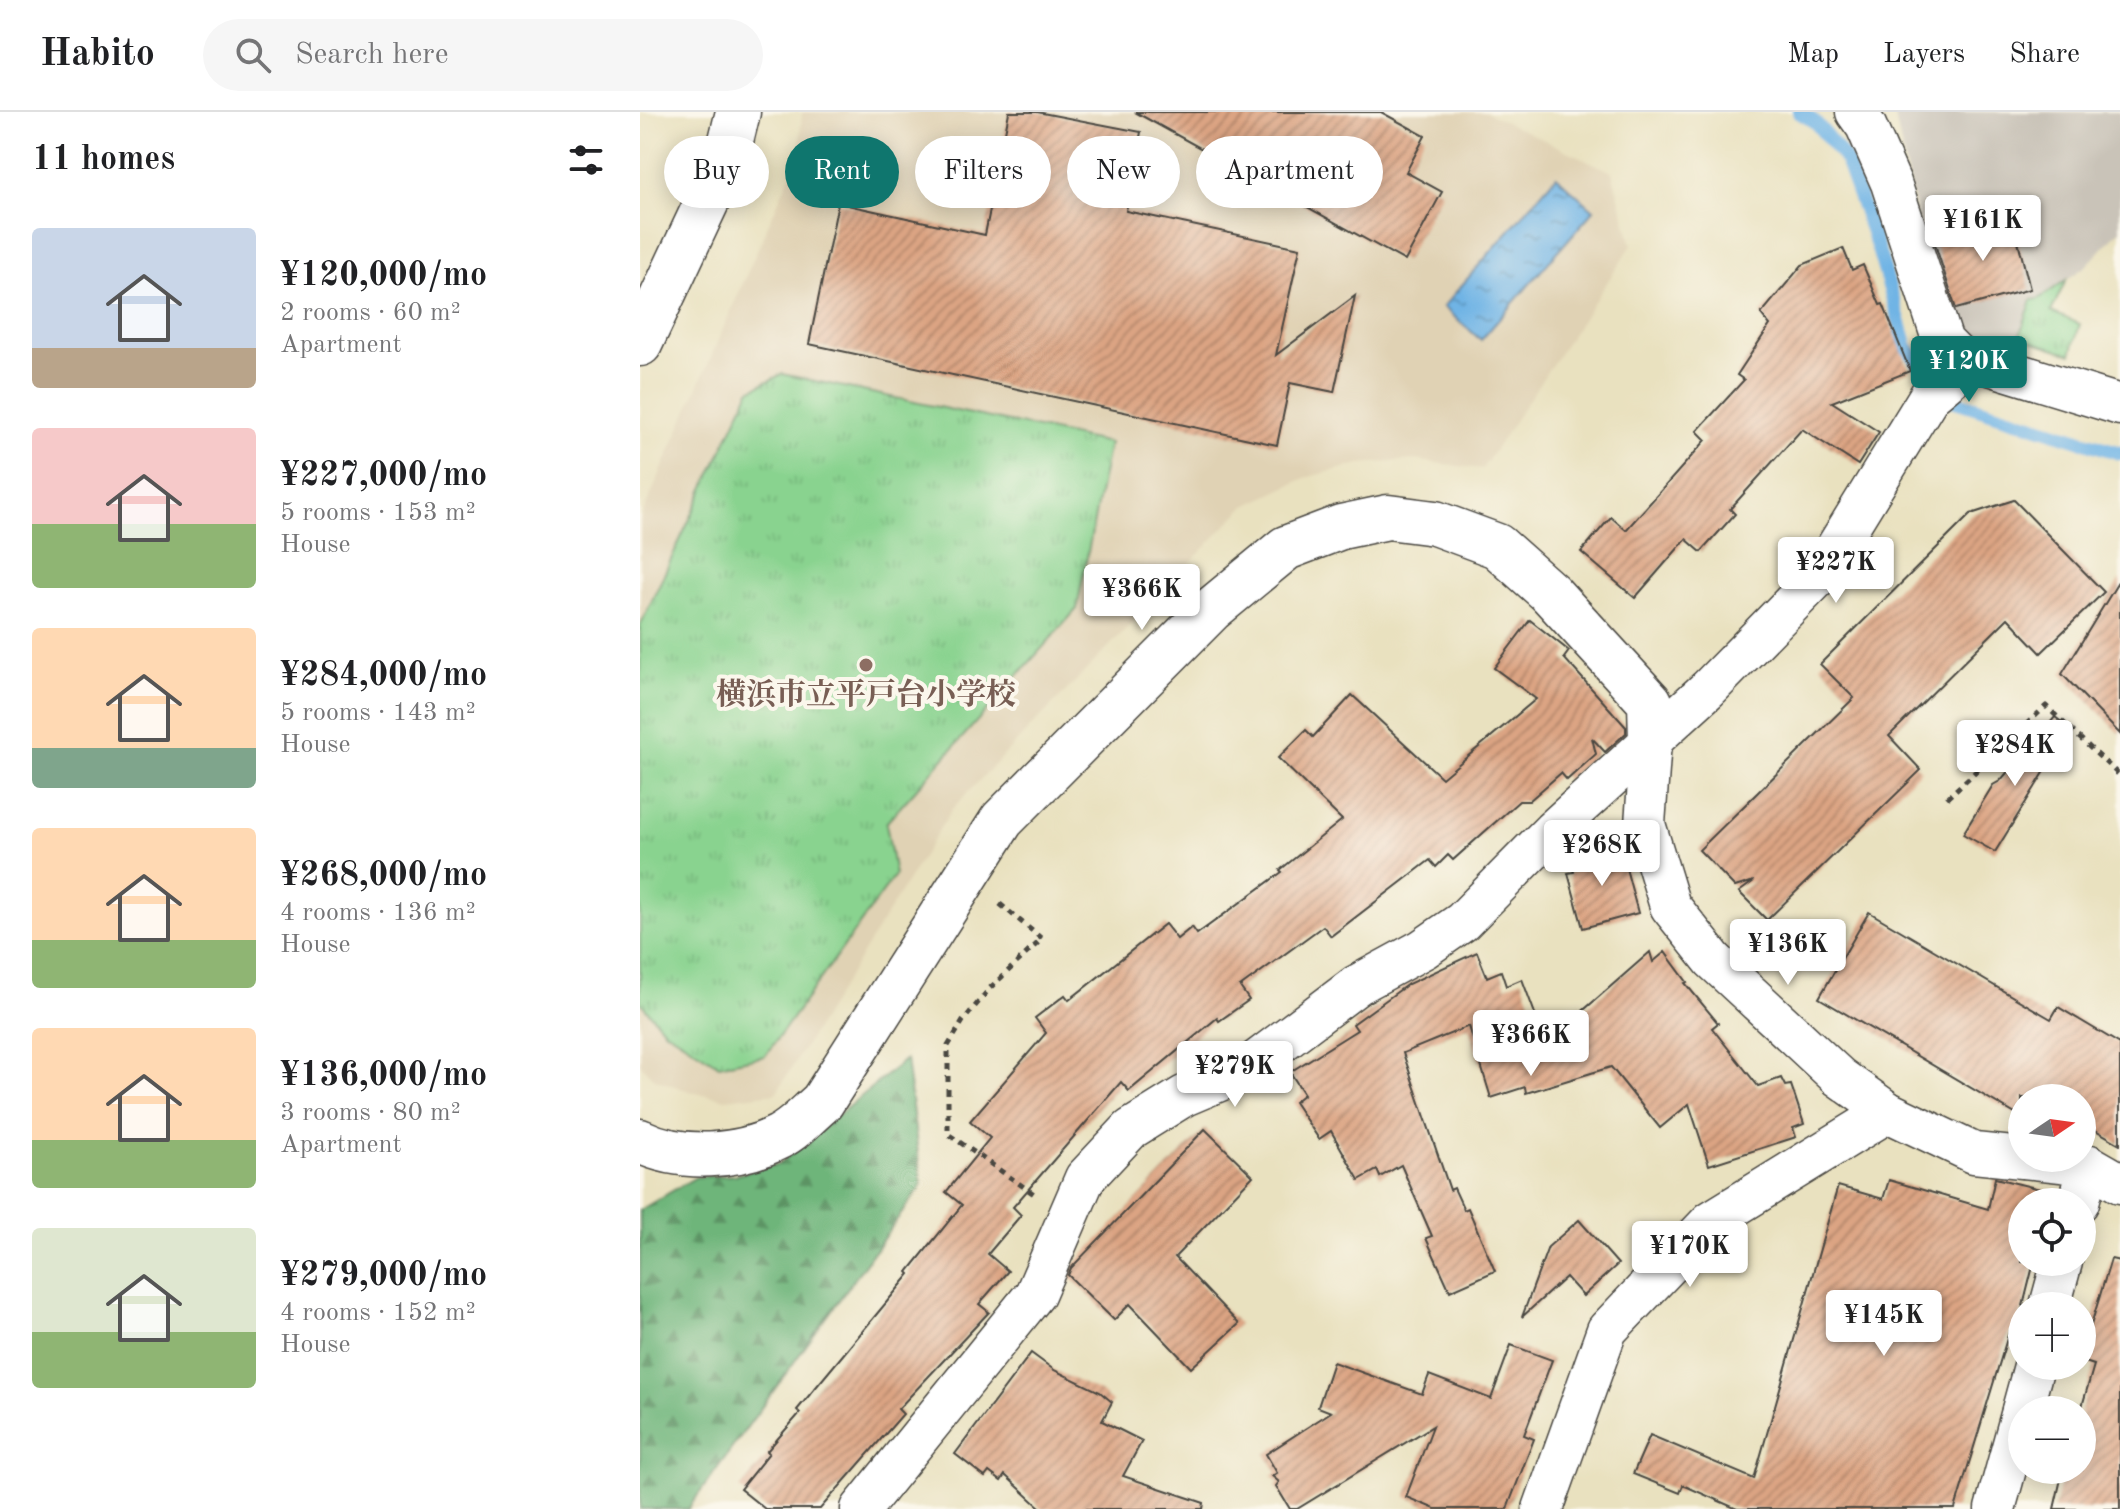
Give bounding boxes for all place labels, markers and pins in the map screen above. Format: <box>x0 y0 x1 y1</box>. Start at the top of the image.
pin: ¥161K <box>1927 195 2039 263</box>
pin: ¥120K <box>1913 336 2025 404</box>
pin: ¥227K <box>1780 537 1892 605</box>
pin: ¥366K <box>1086 564 1198 632</box>
marker: 横浜市立平戸台小学校 <box>857 656 875 674</box>
place label: 横浜市立平戸台小学校 <box>716 678 1016 711</box>
pin: ¥284K <box>1959 720 2071 788</box>
pin: ¥268K <box>1546 820 1658 888</box>
pin: ¥136K <box>1732 919 1844 987</box>
pin: ¥366K <box>1475 1010 1587 1078</box>
pin: ¥279K <box>1179 1041 1291 1109</box>
pin: ¥170K <box>1634 1221 1746 1289</box>
pin: ¥145K <box>1828 1290 1940 1358</box>

